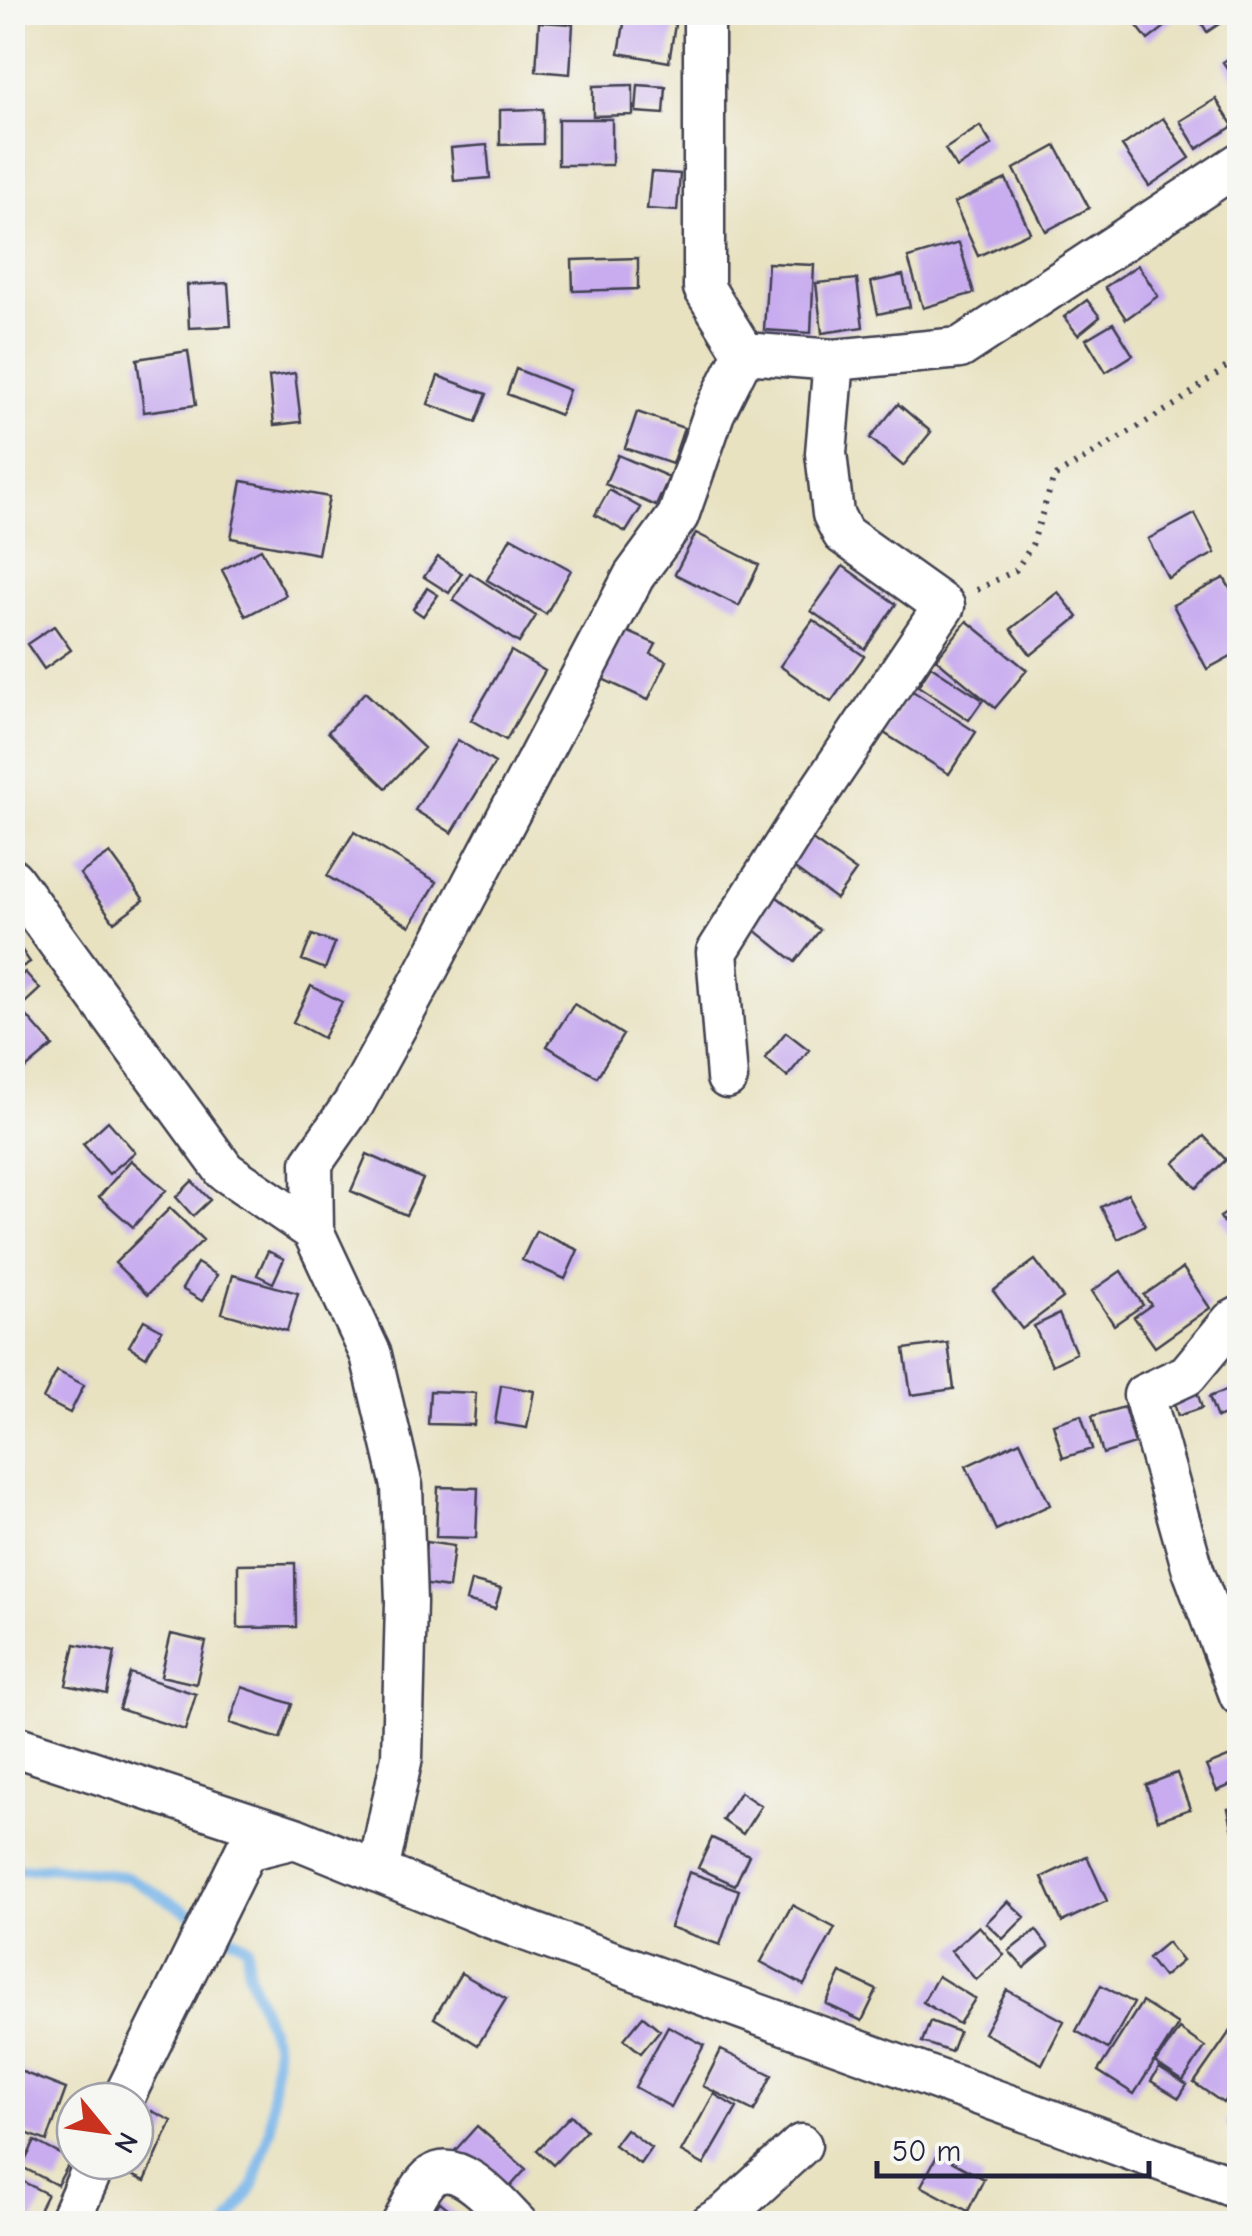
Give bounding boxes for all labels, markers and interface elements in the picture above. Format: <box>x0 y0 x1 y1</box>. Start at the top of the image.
north arrow <box>55 2081 155 2181</box>
scale bar <box>877 2116 1150 2178</box>
text: N <box>108 2127 144 2158</box>
text: 50 m <box>892 2134 961 2169</box>

